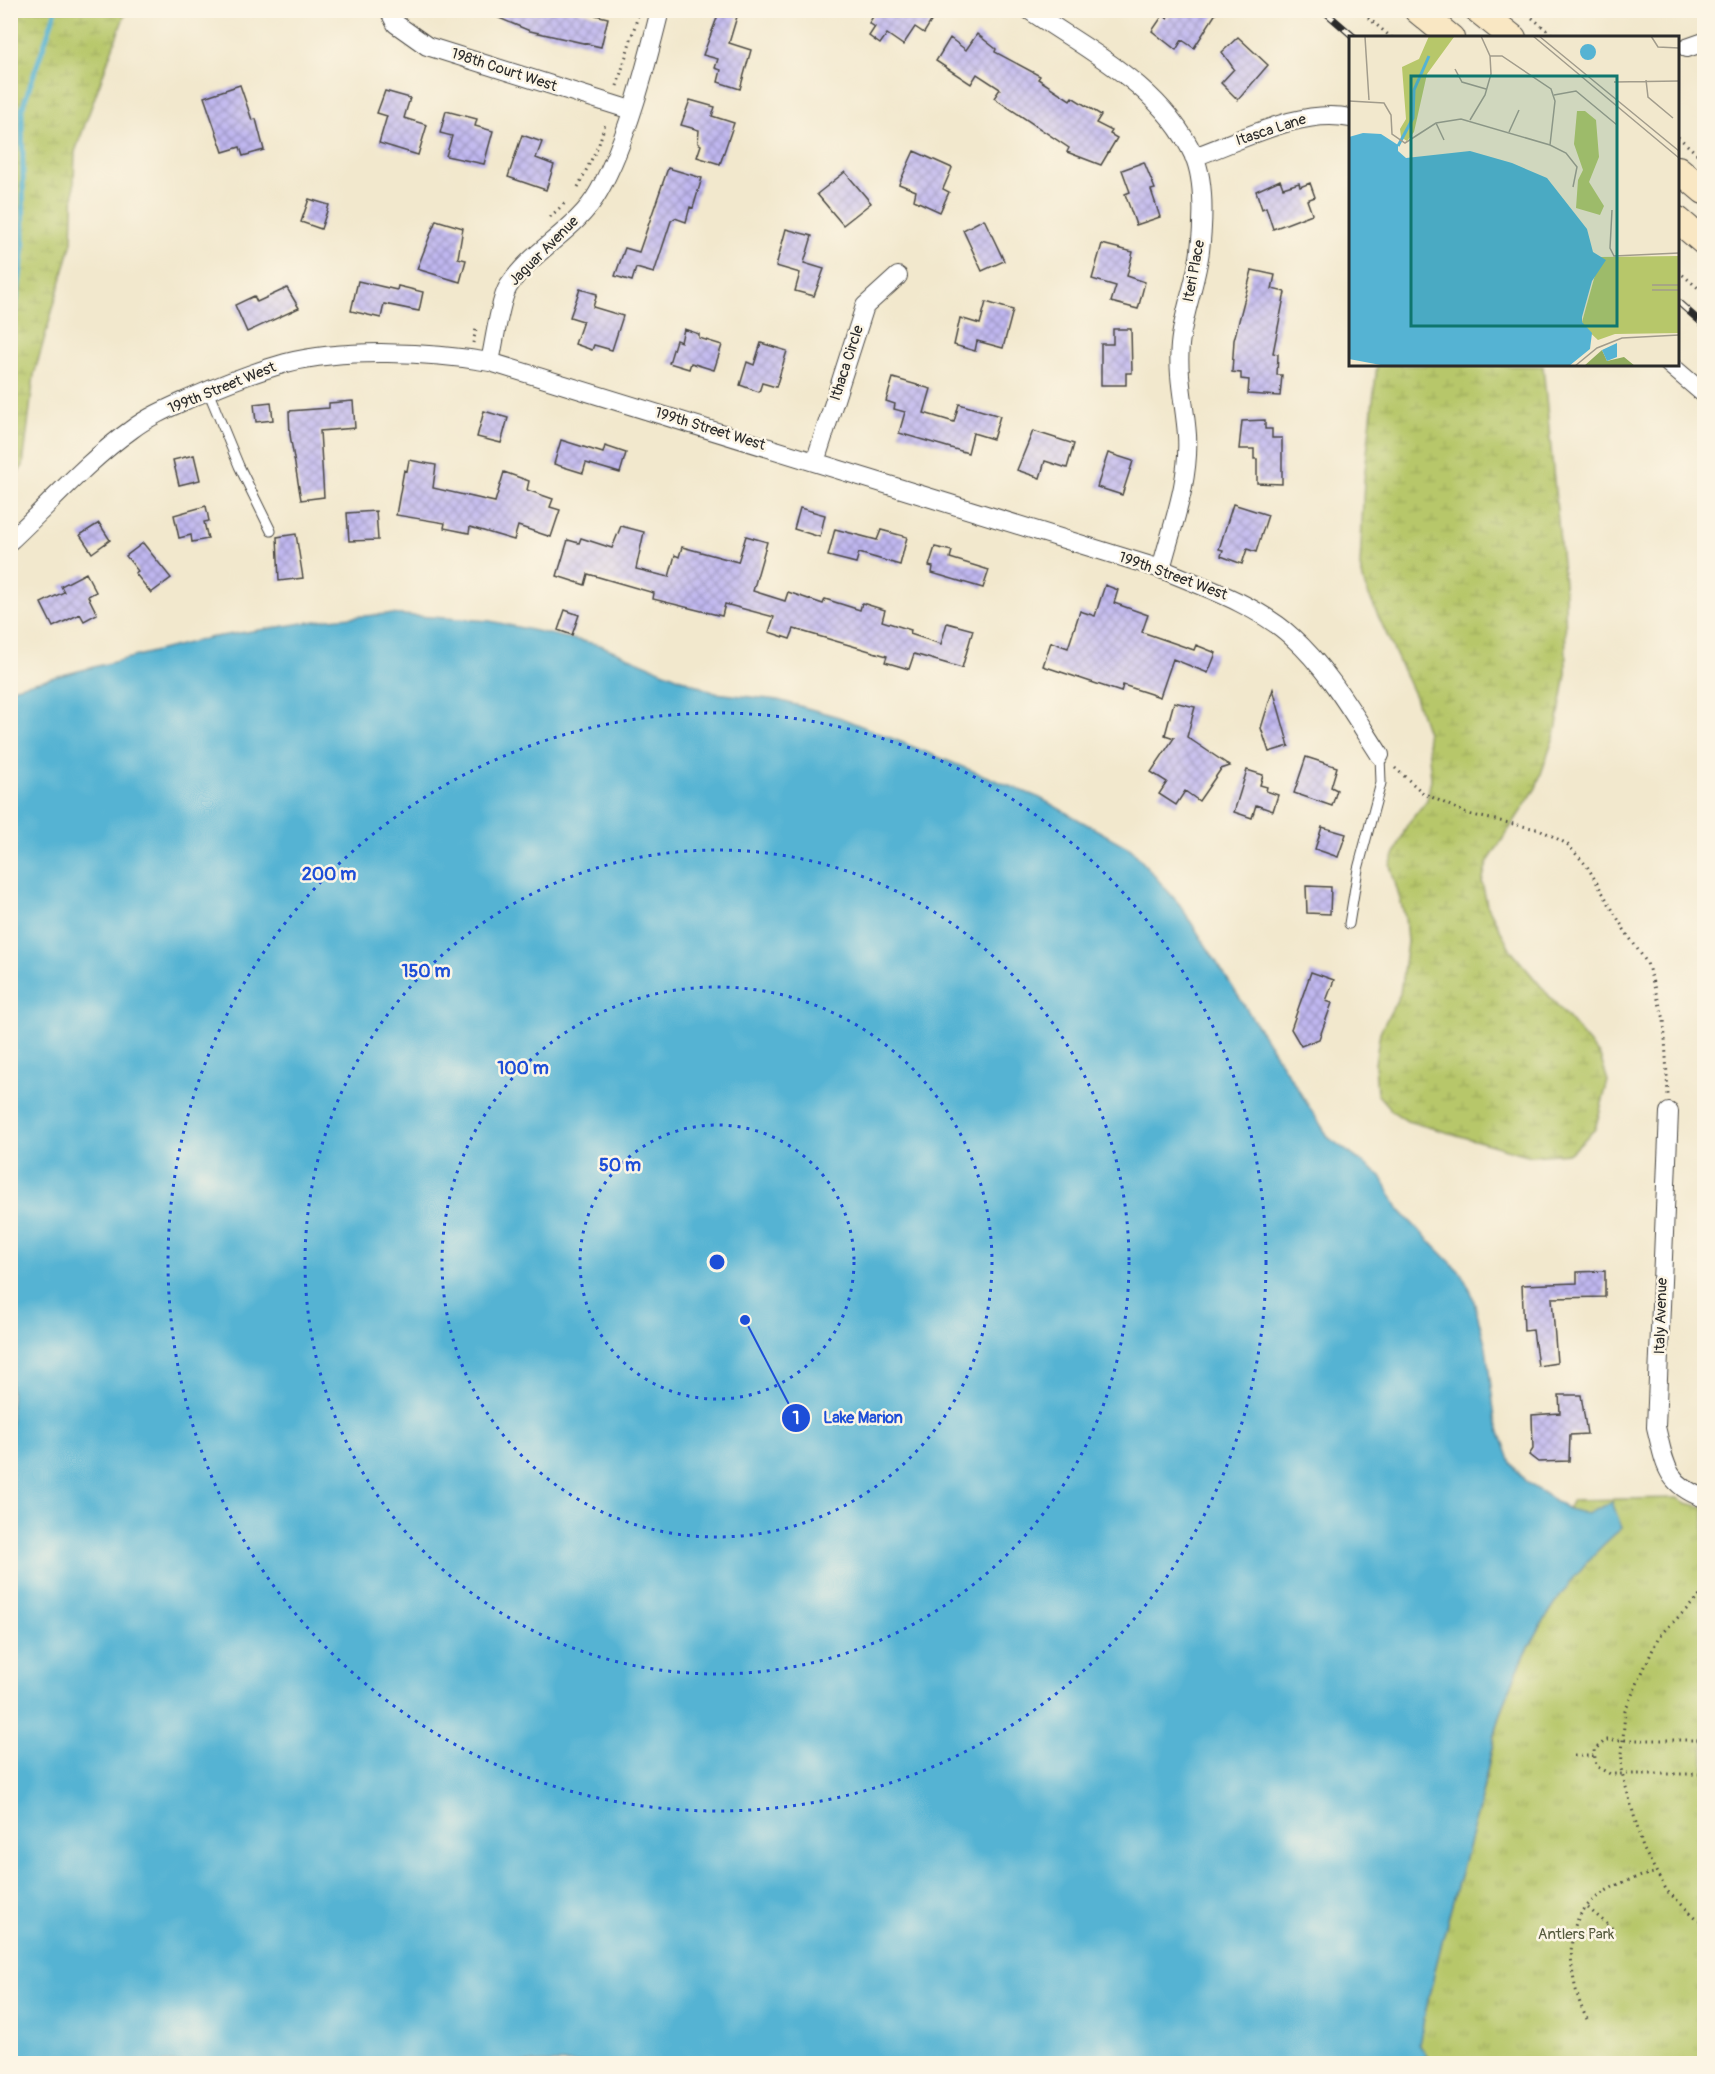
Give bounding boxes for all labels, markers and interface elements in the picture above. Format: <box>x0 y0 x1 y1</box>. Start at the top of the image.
inset map <box>1349 36 1679 366</box>
street label: 198th Court West <box>449 44 560 96</box>
street label: Itasca Lane <box>1233 110 1309 150</box>
street label: Jaguar Avenue <box>505 212 583 290</box>
street label: Iteri Place <box>1179 238 1209 304</box>
street label: Ithaca Circle <box>826 322 868 403</box>
street label: 199th Street West <box>165 357 280 418</box>
street label: 199th Street West <box>652 403 768 455</box>
street label: 199th Street West <box>1116 547 1231 605</box>
text: 200 m <box>302 863 356 886</box>
text: 150 m <box>402 960 451 983</box>
text: 100 m <box>497 1057 549 1080</box>
text: 50 m <box>599 1154 641 1177</box>
centre of rings <box>707 1252 727 1272</box>
street label: Italy Avenue <box>1650 1277 1672 1355</box>
callout: Lake Marion <box>781 1401 915 1435</box>
text: 1 <box>792 1407 800 1430</box>
text: Lake Marion <box>823 1408 903 1428</box>
park label: Antlers Park <box>1538 1925 1615 1944</box>

